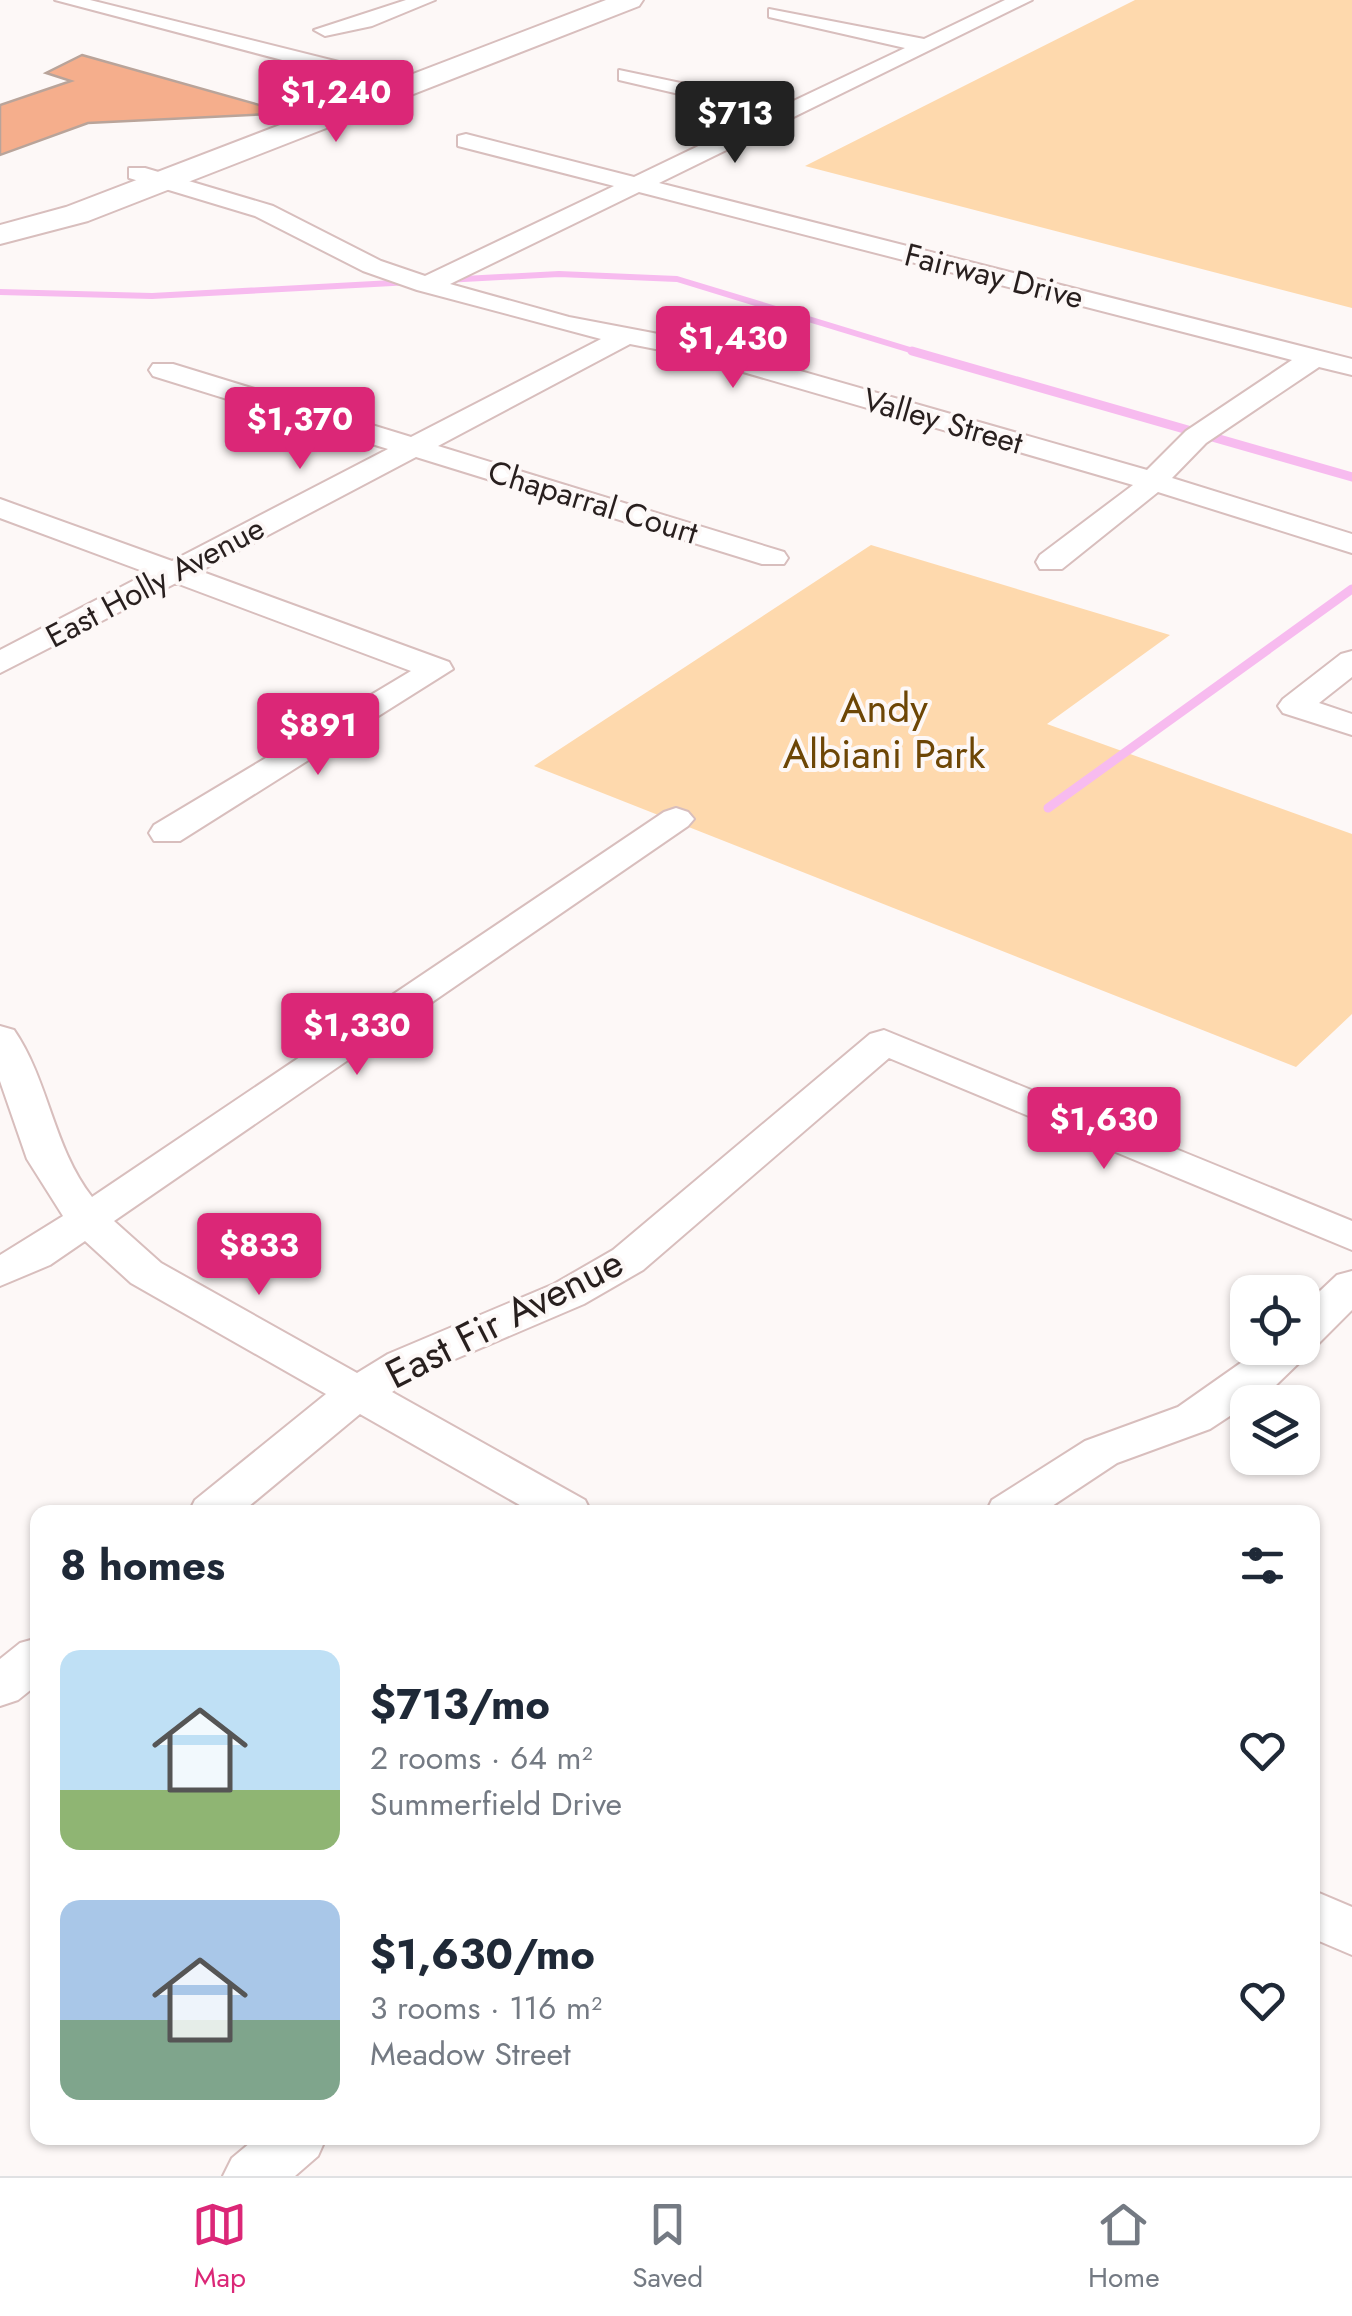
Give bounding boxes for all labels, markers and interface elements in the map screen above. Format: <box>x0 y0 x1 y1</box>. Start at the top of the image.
pin: $1,240 <box>255 60 417 145</box>
text: $1,240 <box>280 69 392 115</box>
pin: $713 <box>676 81 794 166</box>
text: $713 <box>697 90 773 136</box>
street label: Fairway Drive <box>900 232 1088 320</box>
pin: $1,430 <box>652 306 814 391</box>
text: $1,430 <box>678 315 788 361</box>
street label: Valley Street <box>858 376 1028 466</box>
pin: $1,370 <box>219 387 381 472</box>
text: $1,370 <box>247 396 353 442</box>
street label: Chaparral Court <box>483 448 704 556</box>
street label: East Holly Avenue <box>38 505 272 659</box>
park label: Andy Albiani Park <box>783 679 986 783</box>
pin: $891 <box>259 693 377 778</box>
text: $891 <box>279 702 357 748</box>
pin: $1,330 <box>276 993 438 1078</box>
text: $1,330 <box>303 1002 411 1048</box>
pin: $1,630 <box>1023 1087 1185 1172</box>
text: $1,630 <box>1049 1096 1159 1142</box>
pin: $833 <box>200 1213 318 1298</box>
text: $833 <box>219 1222 299 1268</box>
street label: East Fir Avenue <box>375 1233 633 1403</box>
map controls <box>1230 1275 1320 1475</box>
button: locate <box>1230 1275 1320 1365</box>
button: layers <box>1230 1385 1320 1475</box>
text: 8 homes <box>60 1535 225 1596</box>
icon: filters <box>1235 1538 1290 1593</box>
text: $713/mo <box>370 1674 550 1735</box>
icon: home <box>140 1690 260 1810</box>
icon: heart <box>1235 1723 1290 1778</box>
text: 2 rooms · 64 m² <box>370 1735 593 1781</box>
text: Summerfield Drive <box>370 1781 622 1827</box>
text: $1,630/mo <box>370 1924 595 1985</box>
icon: home <box>140 1940 260 2060</box>
icon: heart <box>1235 1973 1290 2028</box>
text: 3 rooms · 116 m² <box>370 1985 602 2031</box>
text: Meadow Street <box>370 2031 571 2077</box>
tab: Map <box>192 2197 247 2298</box>
tab: Saved <box>632 2197 703 2298</box>
tab: Home <box>1088 2197 1160 2298</box>

